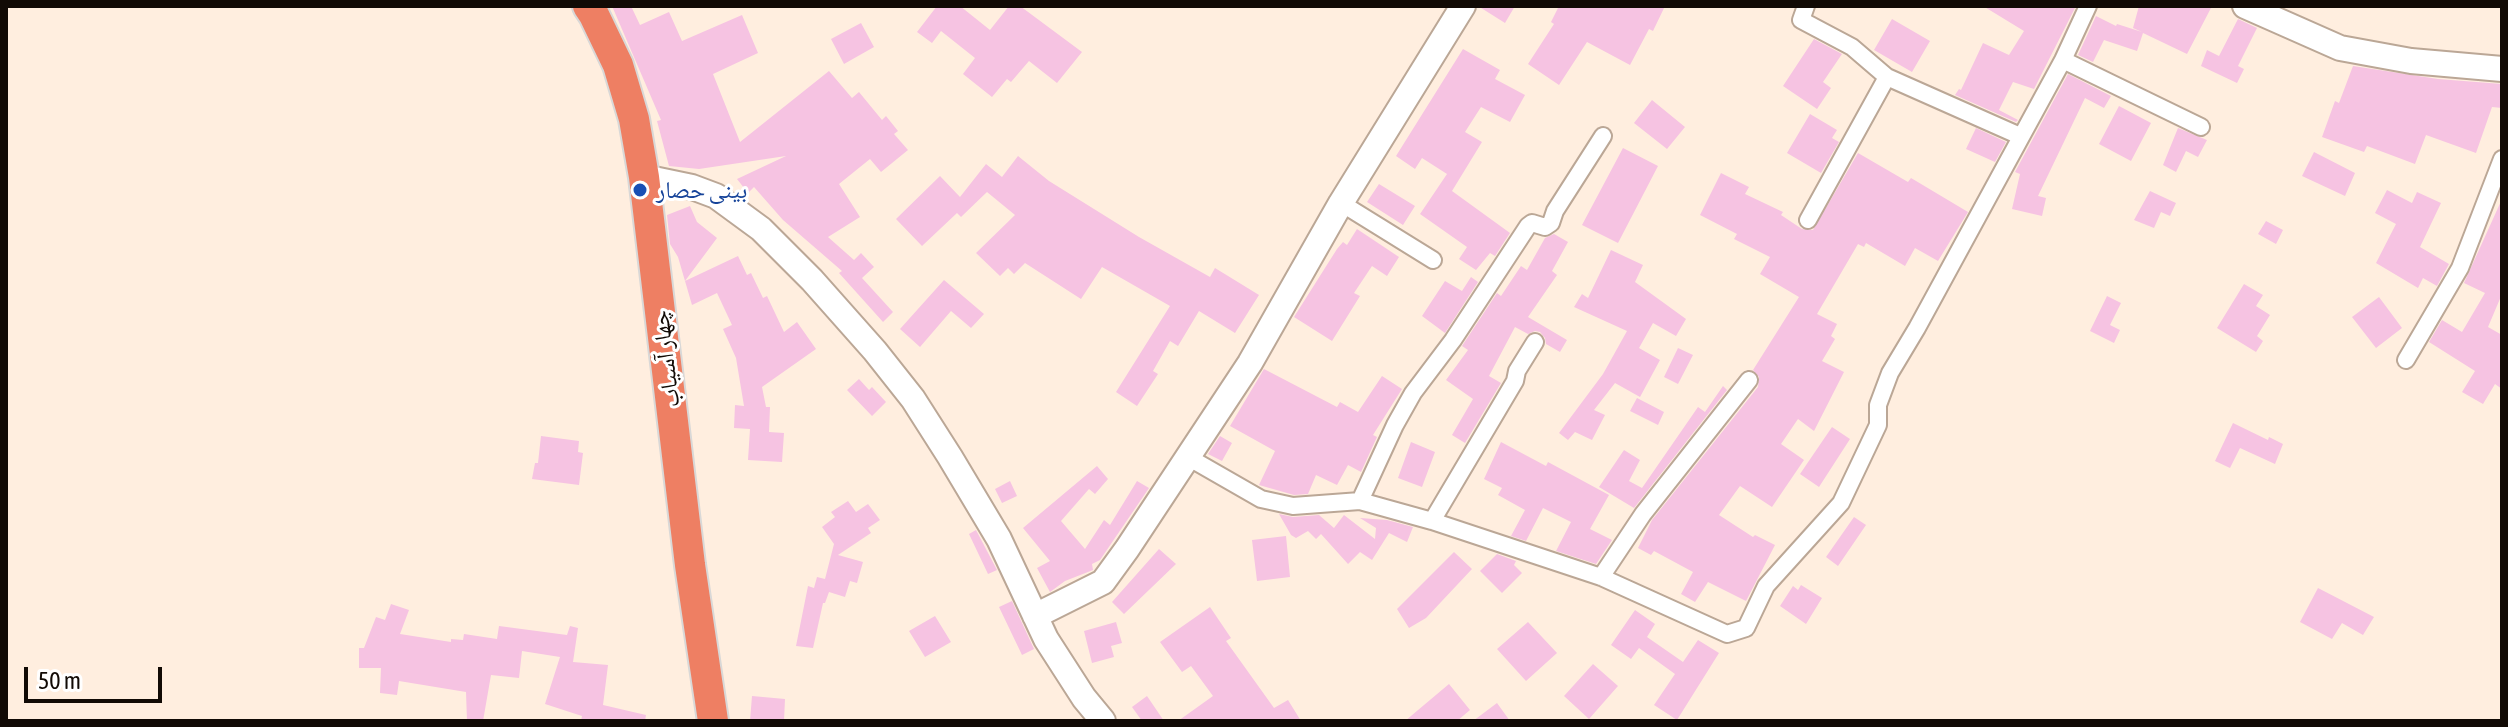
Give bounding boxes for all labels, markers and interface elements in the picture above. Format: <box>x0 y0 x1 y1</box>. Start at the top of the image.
place label: بینی حصار <box>656 176 747 204</box>
marker: بینی حصار <box>631 181 649 199</box>
street label: چهار آسیاب <box>646 309 686 409</box>
scale bar <box>28 651 166 701</box>
text: 50 m <box>38 667 81 694</box>

